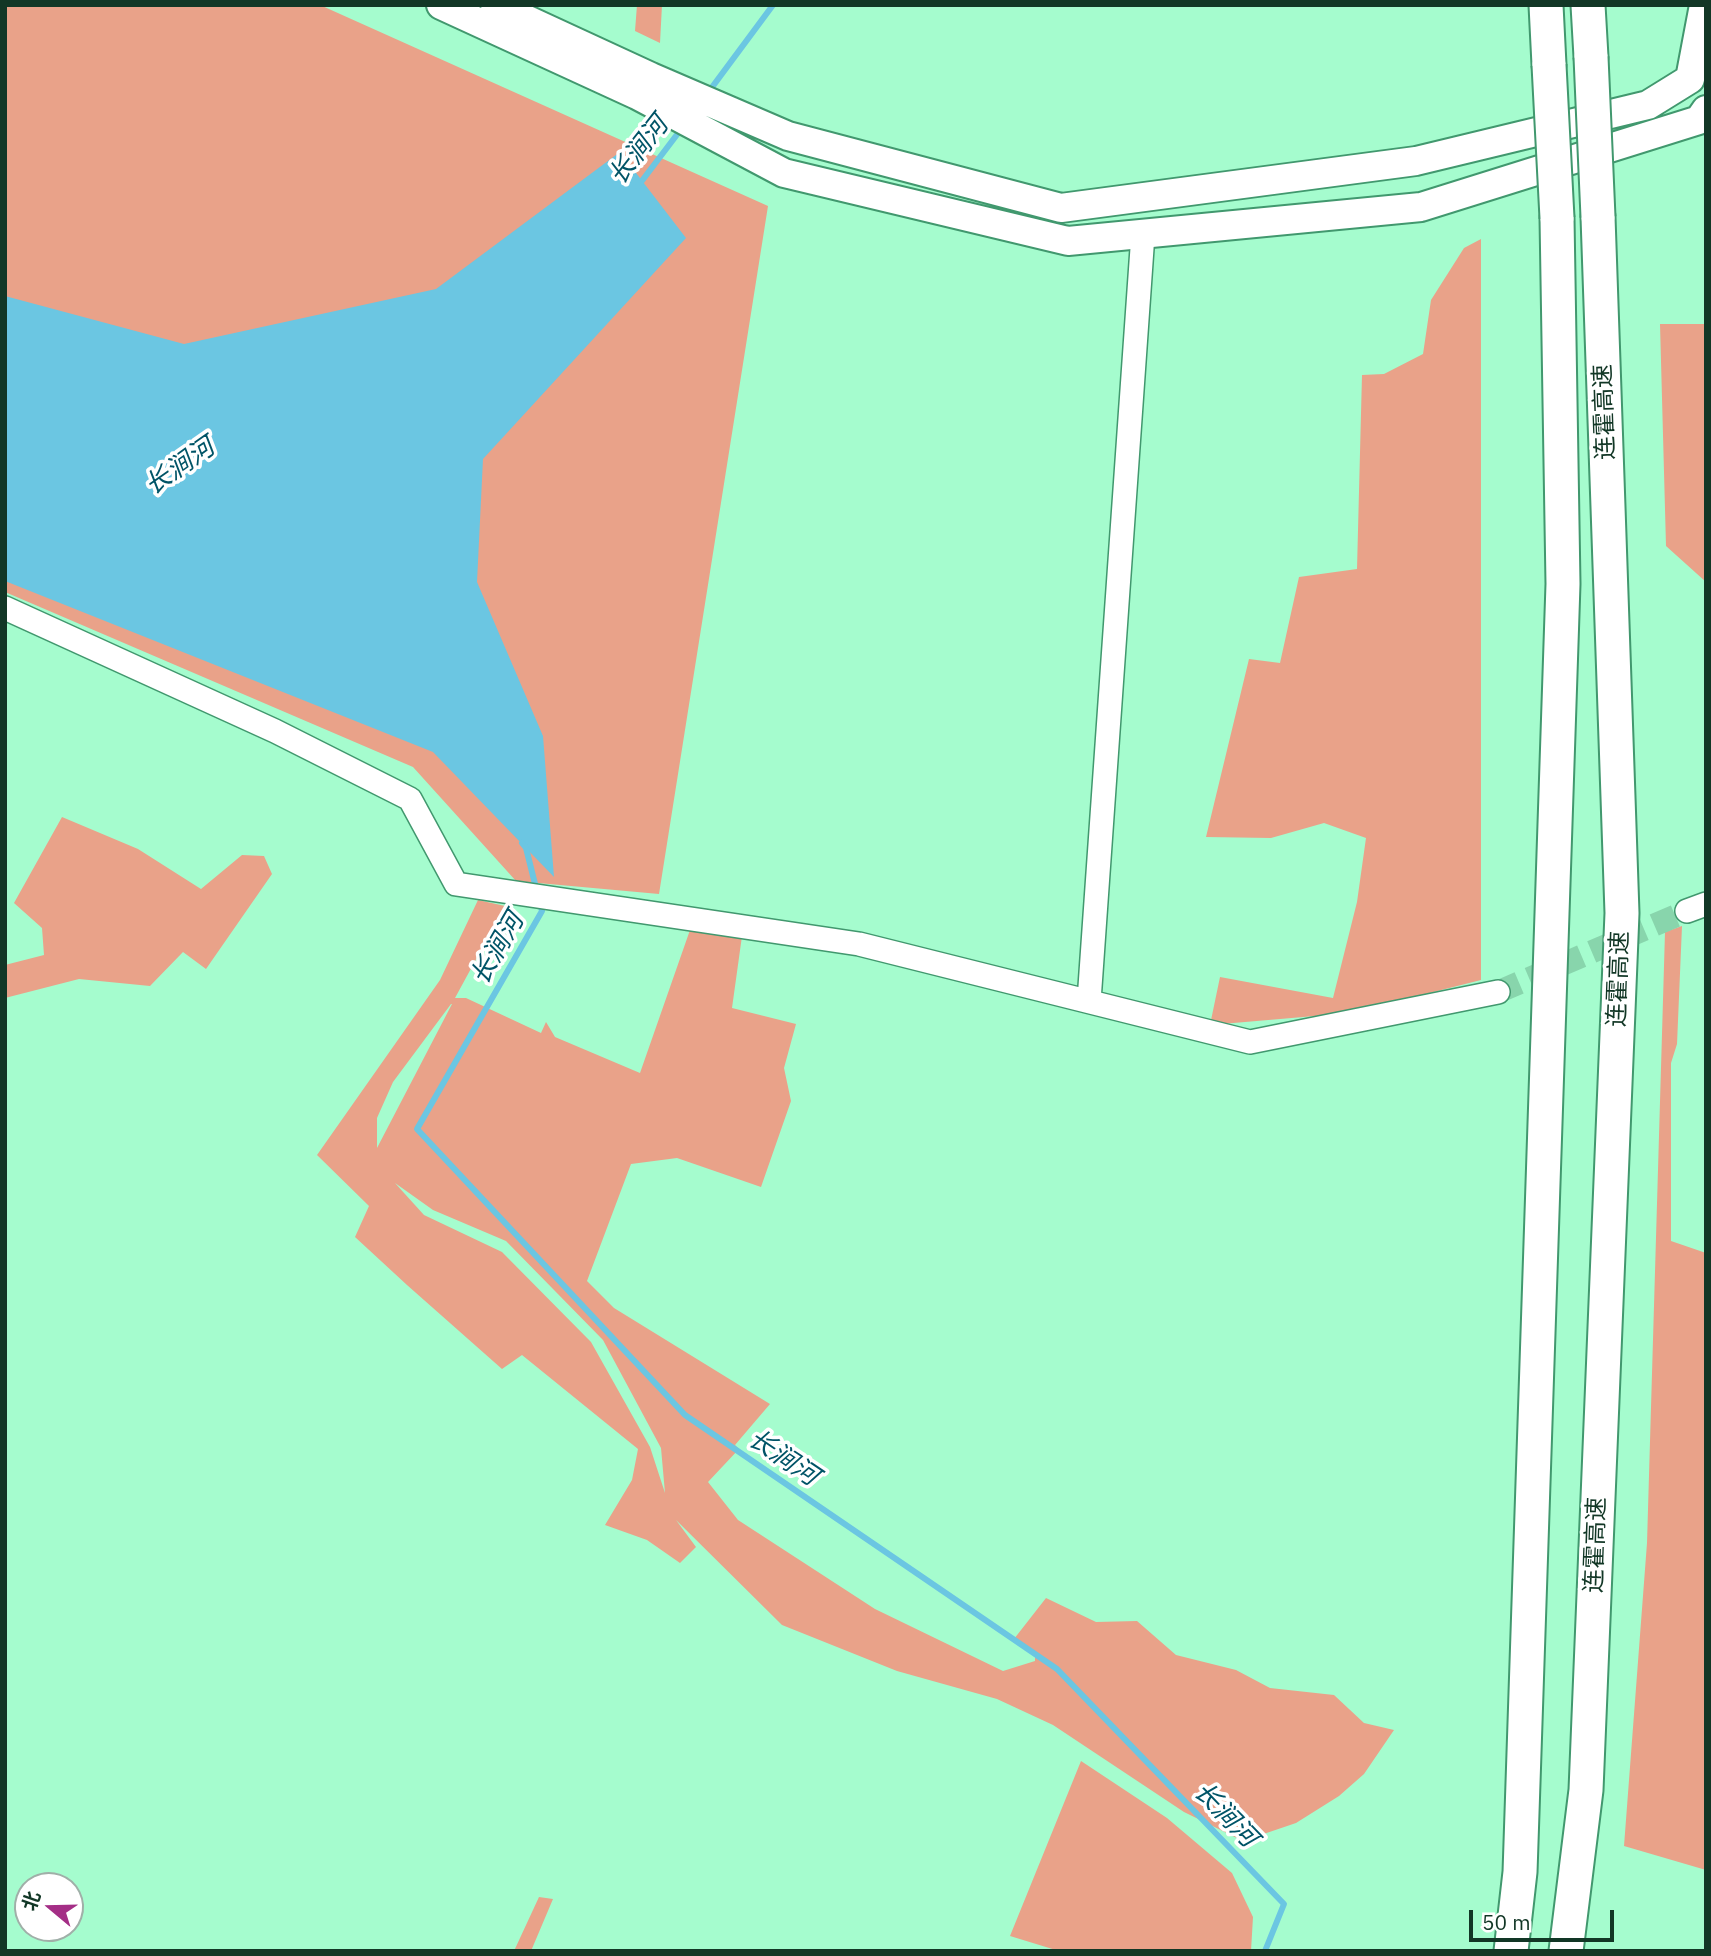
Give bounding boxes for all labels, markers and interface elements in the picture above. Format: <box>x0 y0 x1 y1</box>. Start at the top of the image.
water label: 长涧河 <box>603 111 675 191</box>
street label: 连霍高速 <box>1589 364 1621 460</box>
water label: 长涧河 <box>139 432 221 502</box>
water label: 长涧河 <box>465 907 531 991</box>
street label: 连霍高速 <box>1603 931 1635 1027</box>
water label: 长涧河 <box>742 1423 824 1493</box>
street label: 连霍高速 <box>1580 1497 1612 1593</box>
water label: 长涧河 <box>1187 1776 1263 1854</box>
north arrow <box>14 1872 84 1942</box>
text: 北 <box>17 1888 45 1914</box>
scale bar <box>1473 1896 1618 1940</box>
text: 50 m <box>1482 1908 1531 1936</box>

